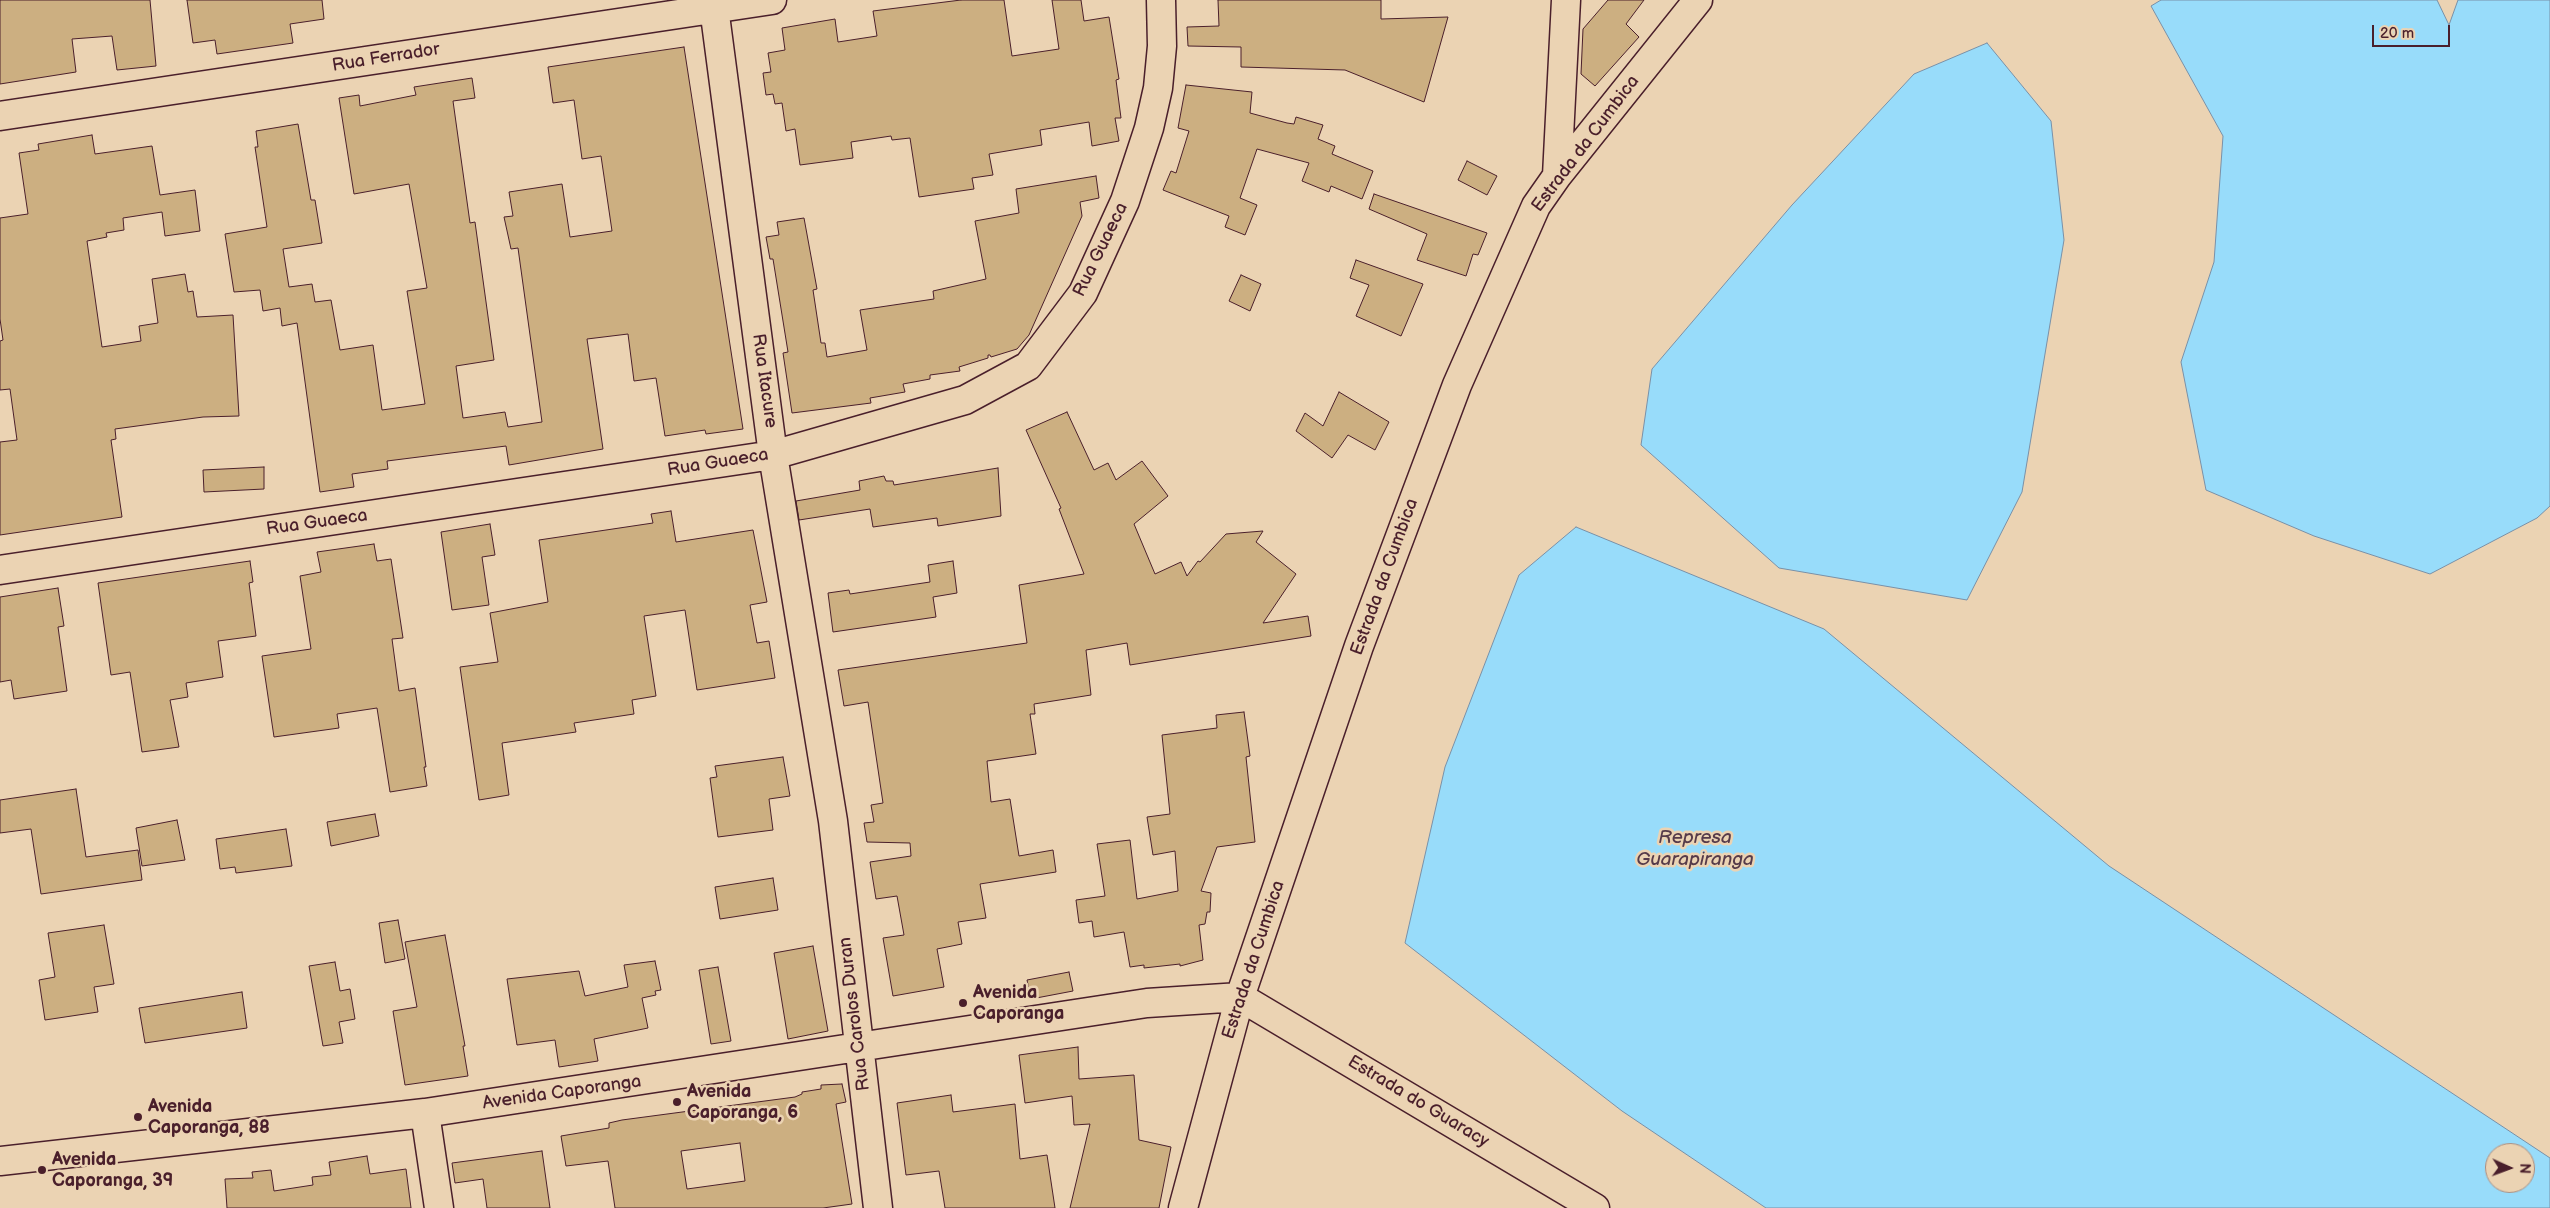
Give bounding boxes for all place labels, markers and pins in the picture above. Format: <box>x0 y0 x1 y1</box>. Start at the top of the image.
place label: Avenida Caporanga <box>973 982 1064 1024</box>
marker: Avenida Caporanga <box>957 997 969 1009</box>
place label: Avenida Caporanga, 6 <box>687 1081 798 1124</box>
place label: Avenida Caporanga, 88 <box>148 1096 270 1138</box>
marker: Avenida Caporanga, 6 <box>671 1096 683 1108</box>
marker: Avenida Caporanga, 88 <box>132 1111 144 1123</box>
place label: Avenida Caporanga, 39 <box>52 1149 173 1192</box>
marker: Avenida Caporanga, 39 <box>36 1164 48 1176</box>

